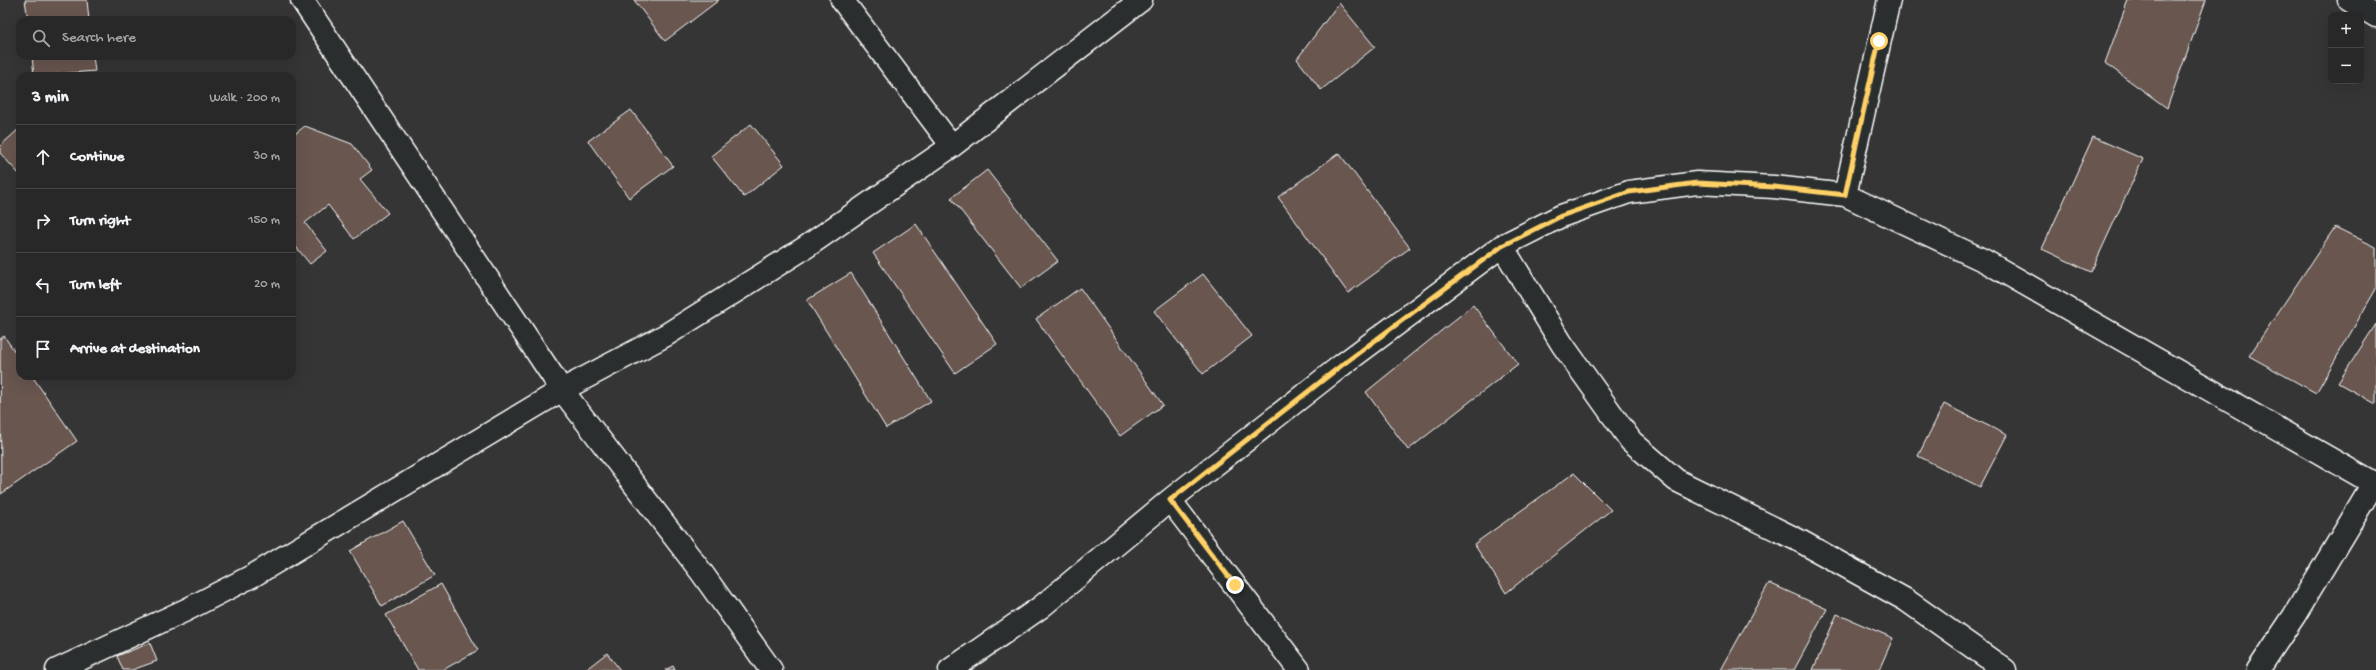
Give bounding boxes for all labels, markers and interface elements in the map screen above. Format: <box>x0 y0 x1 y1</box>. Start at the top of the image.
map controls <box>2328 12 2364 84</box>
button: + <box>2328 12 2364 48</box>
search box <box>16 16 296 60</box>
icon: search <box>30 27 52 49</box>
text: Search here <box>62 29 136 47</box>
route start <box>1870 32 1888 50</box>
button: − <box>2328 48 2364 84</box>
text: 3 min <box>32 88 69 108</box>
text: Walk · 200 m <box>209 91 280 106</box>
icon: ahead <box>32 146 54 168</box>
text: Continue <box>70 148 124 166</box>
text: 30 m <box>254 149 280 164</box>
icon: right <box>32 210 54 232</box>
text: Turn right <box>70 212 130 230</box>
text: 150 m <box>248 213 280 228</box>
icon: left <box>32 274 54 296</box>
text: Turn left <box>70 276 121 294</box>
text: 20 m <box>254 277 280 292</box>
icon: arrive <box>32 338 54 360</box>
text: Arrive at destination <box>70 340 200 358</box>
route end <box>1226 576 1244 594</box>

